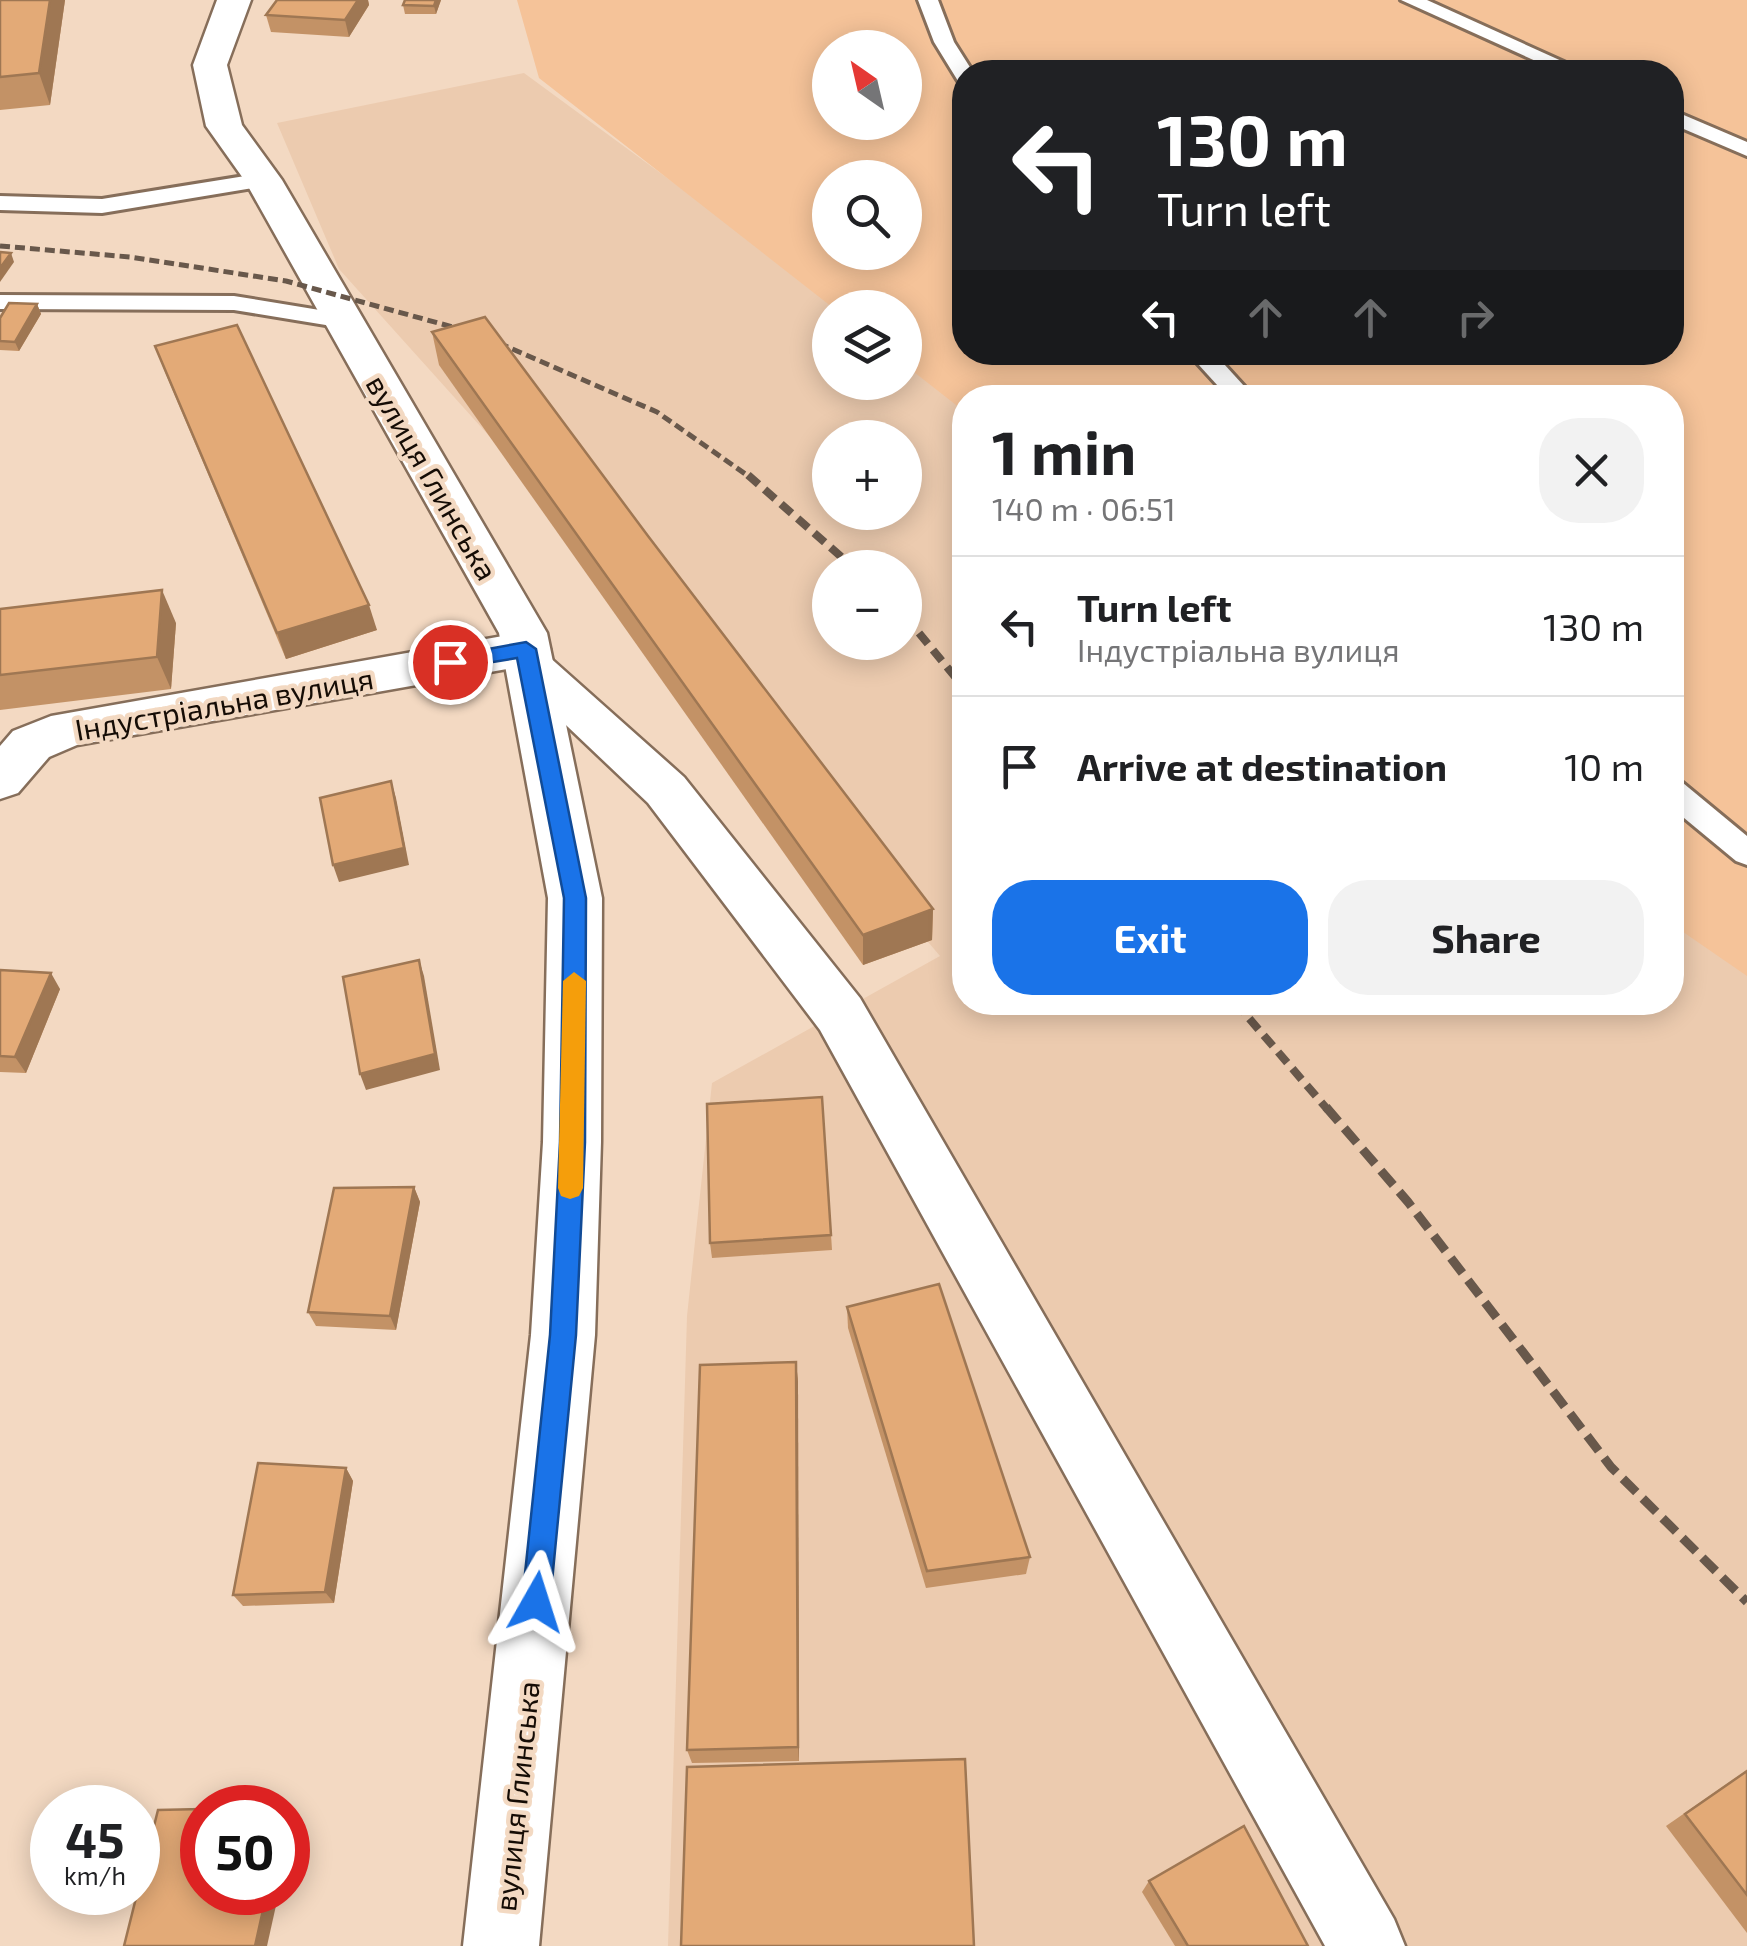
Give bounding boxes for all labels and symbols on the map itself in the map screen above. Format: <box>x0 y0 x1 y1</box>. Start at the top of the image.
north arrow <box>812 30 922 140</box>
street label: вулиця Глинська <box>359 368 506 587</box>
pin <box>408 620 493 705</box>
street label: Індустріальна вулиця <box>72 659 376 748</box>
position arrow <box>484 1550 588 1654</box>
street label: вулиця Глинська <box>486 1679 547 1913</box>
speed limit sign: 50 <box>180 1785 310 1915</box>

